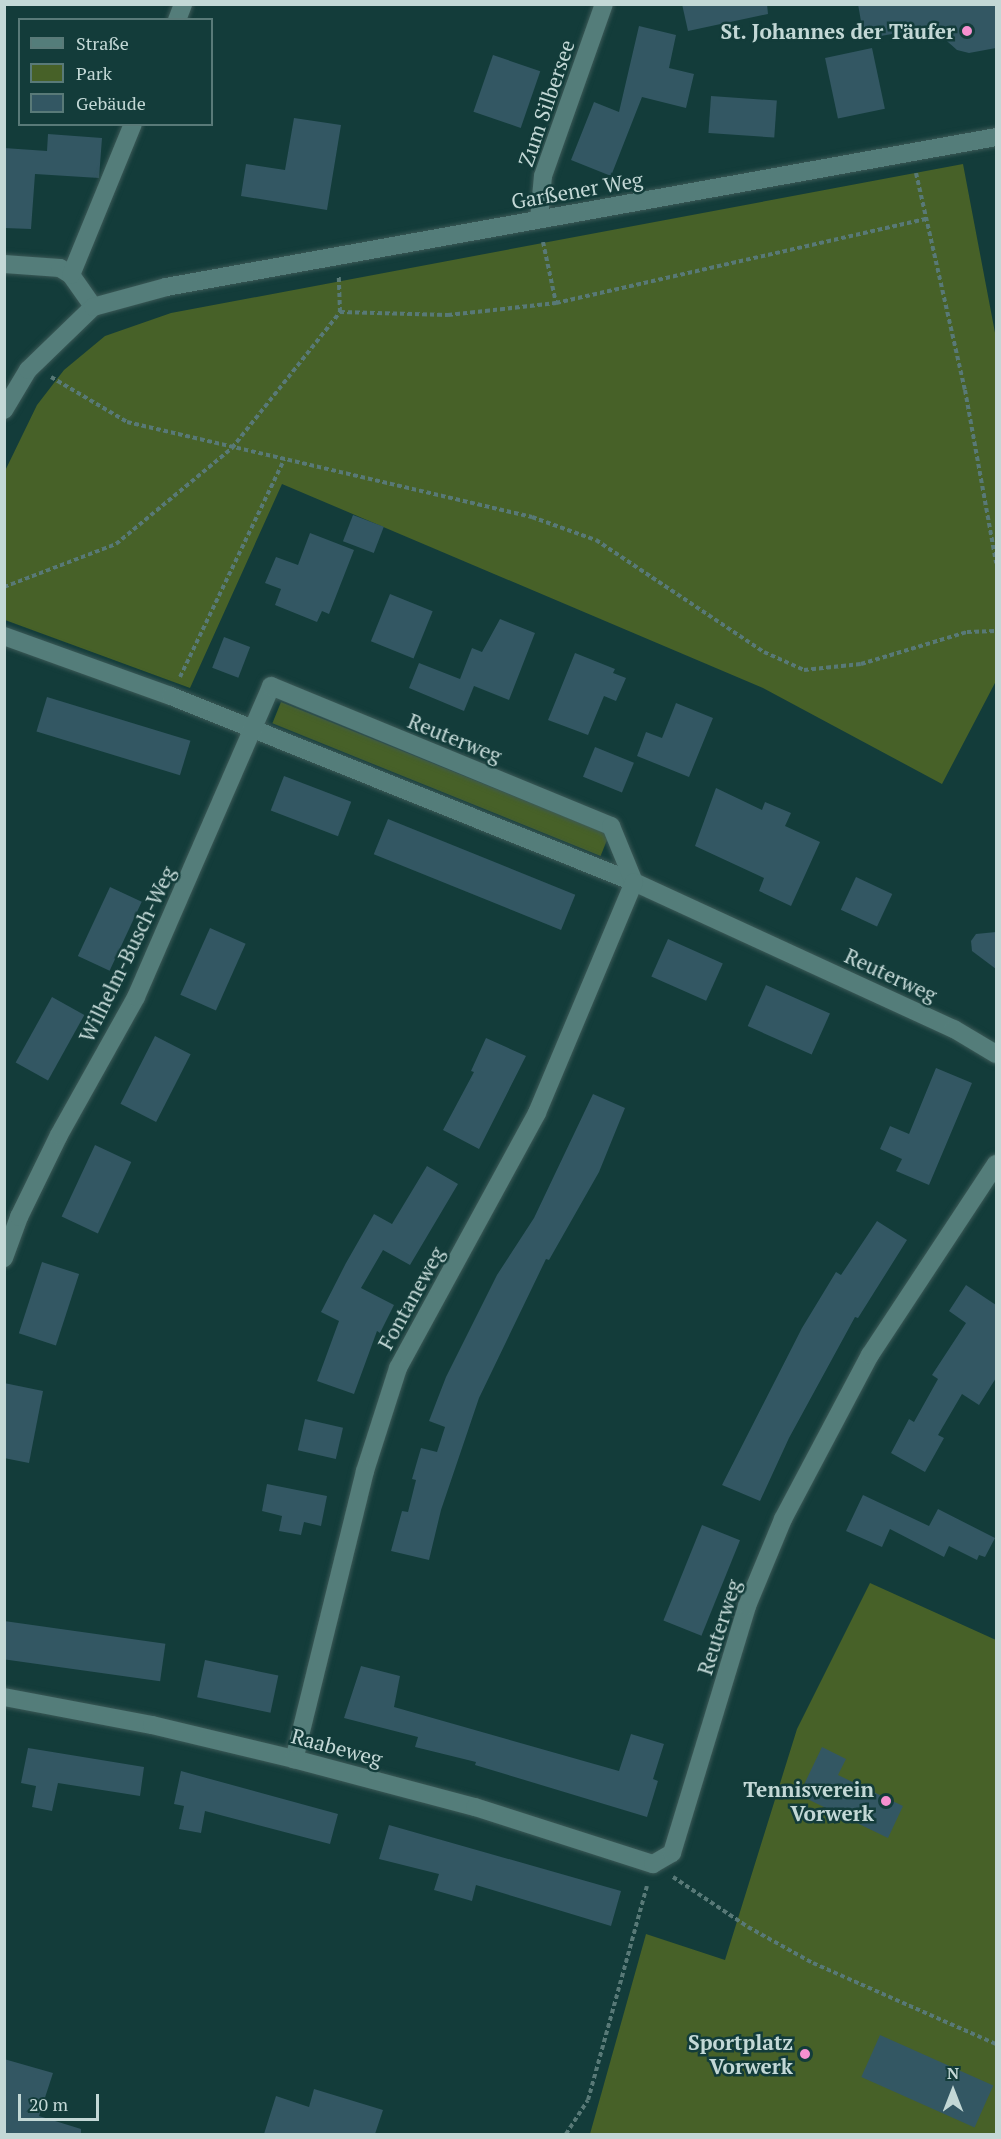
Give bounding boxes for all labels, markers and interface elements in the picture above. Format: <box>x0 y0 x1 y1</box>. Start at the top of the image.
legend <box>18 18 213 126</box>
place label: St. Johannes der Täufer <box>720 18 955 44</box>
marker: St. Johannes der Täufer <box>960 24 974 38</box>
text: Straße <box>76 31 129 55</box>
street label: Zum Silbersee <box>513 36 579 170</box>
text: Park <box>76 61 112 85</box>
text: Gebäude <box>76 91 146 115</box>
street label: Garßener Weg <box>509 166 645 214</box>
street label: Reuterweg <box>404 708 506 768</box>
street label: Wilhelm-Busch-Weg <box>73 862 181 1046</box>
street label: Reuterweg <box>841 943 941 1007</box>
street label: Fontaneweg <box>372 1242 450 1354</box>
street label: Reuterweg <box>692 1576 746 1678</box>
street label: Raabeweg <box>289 1723 385 1771</box>
place label: Tennisverein Vorwerk <box>743 1776 874 1826</box>
marker: Tennisverein Vorwerk <box>879 1794 893 1808</box>
place label: Sportplatz Vorwerk <box>688 2029 793 2079</box>
marker: Sportplatz Vorwerk <box>798 2047 812 2061</box>
north arrow <box>923 2061 983 2121</box>
text: N <box>947 2062 959 2084</box>
scale bar <box>21 2082 102 2120</box>
text: 20 m <box>29 2092 68 2116</box>

